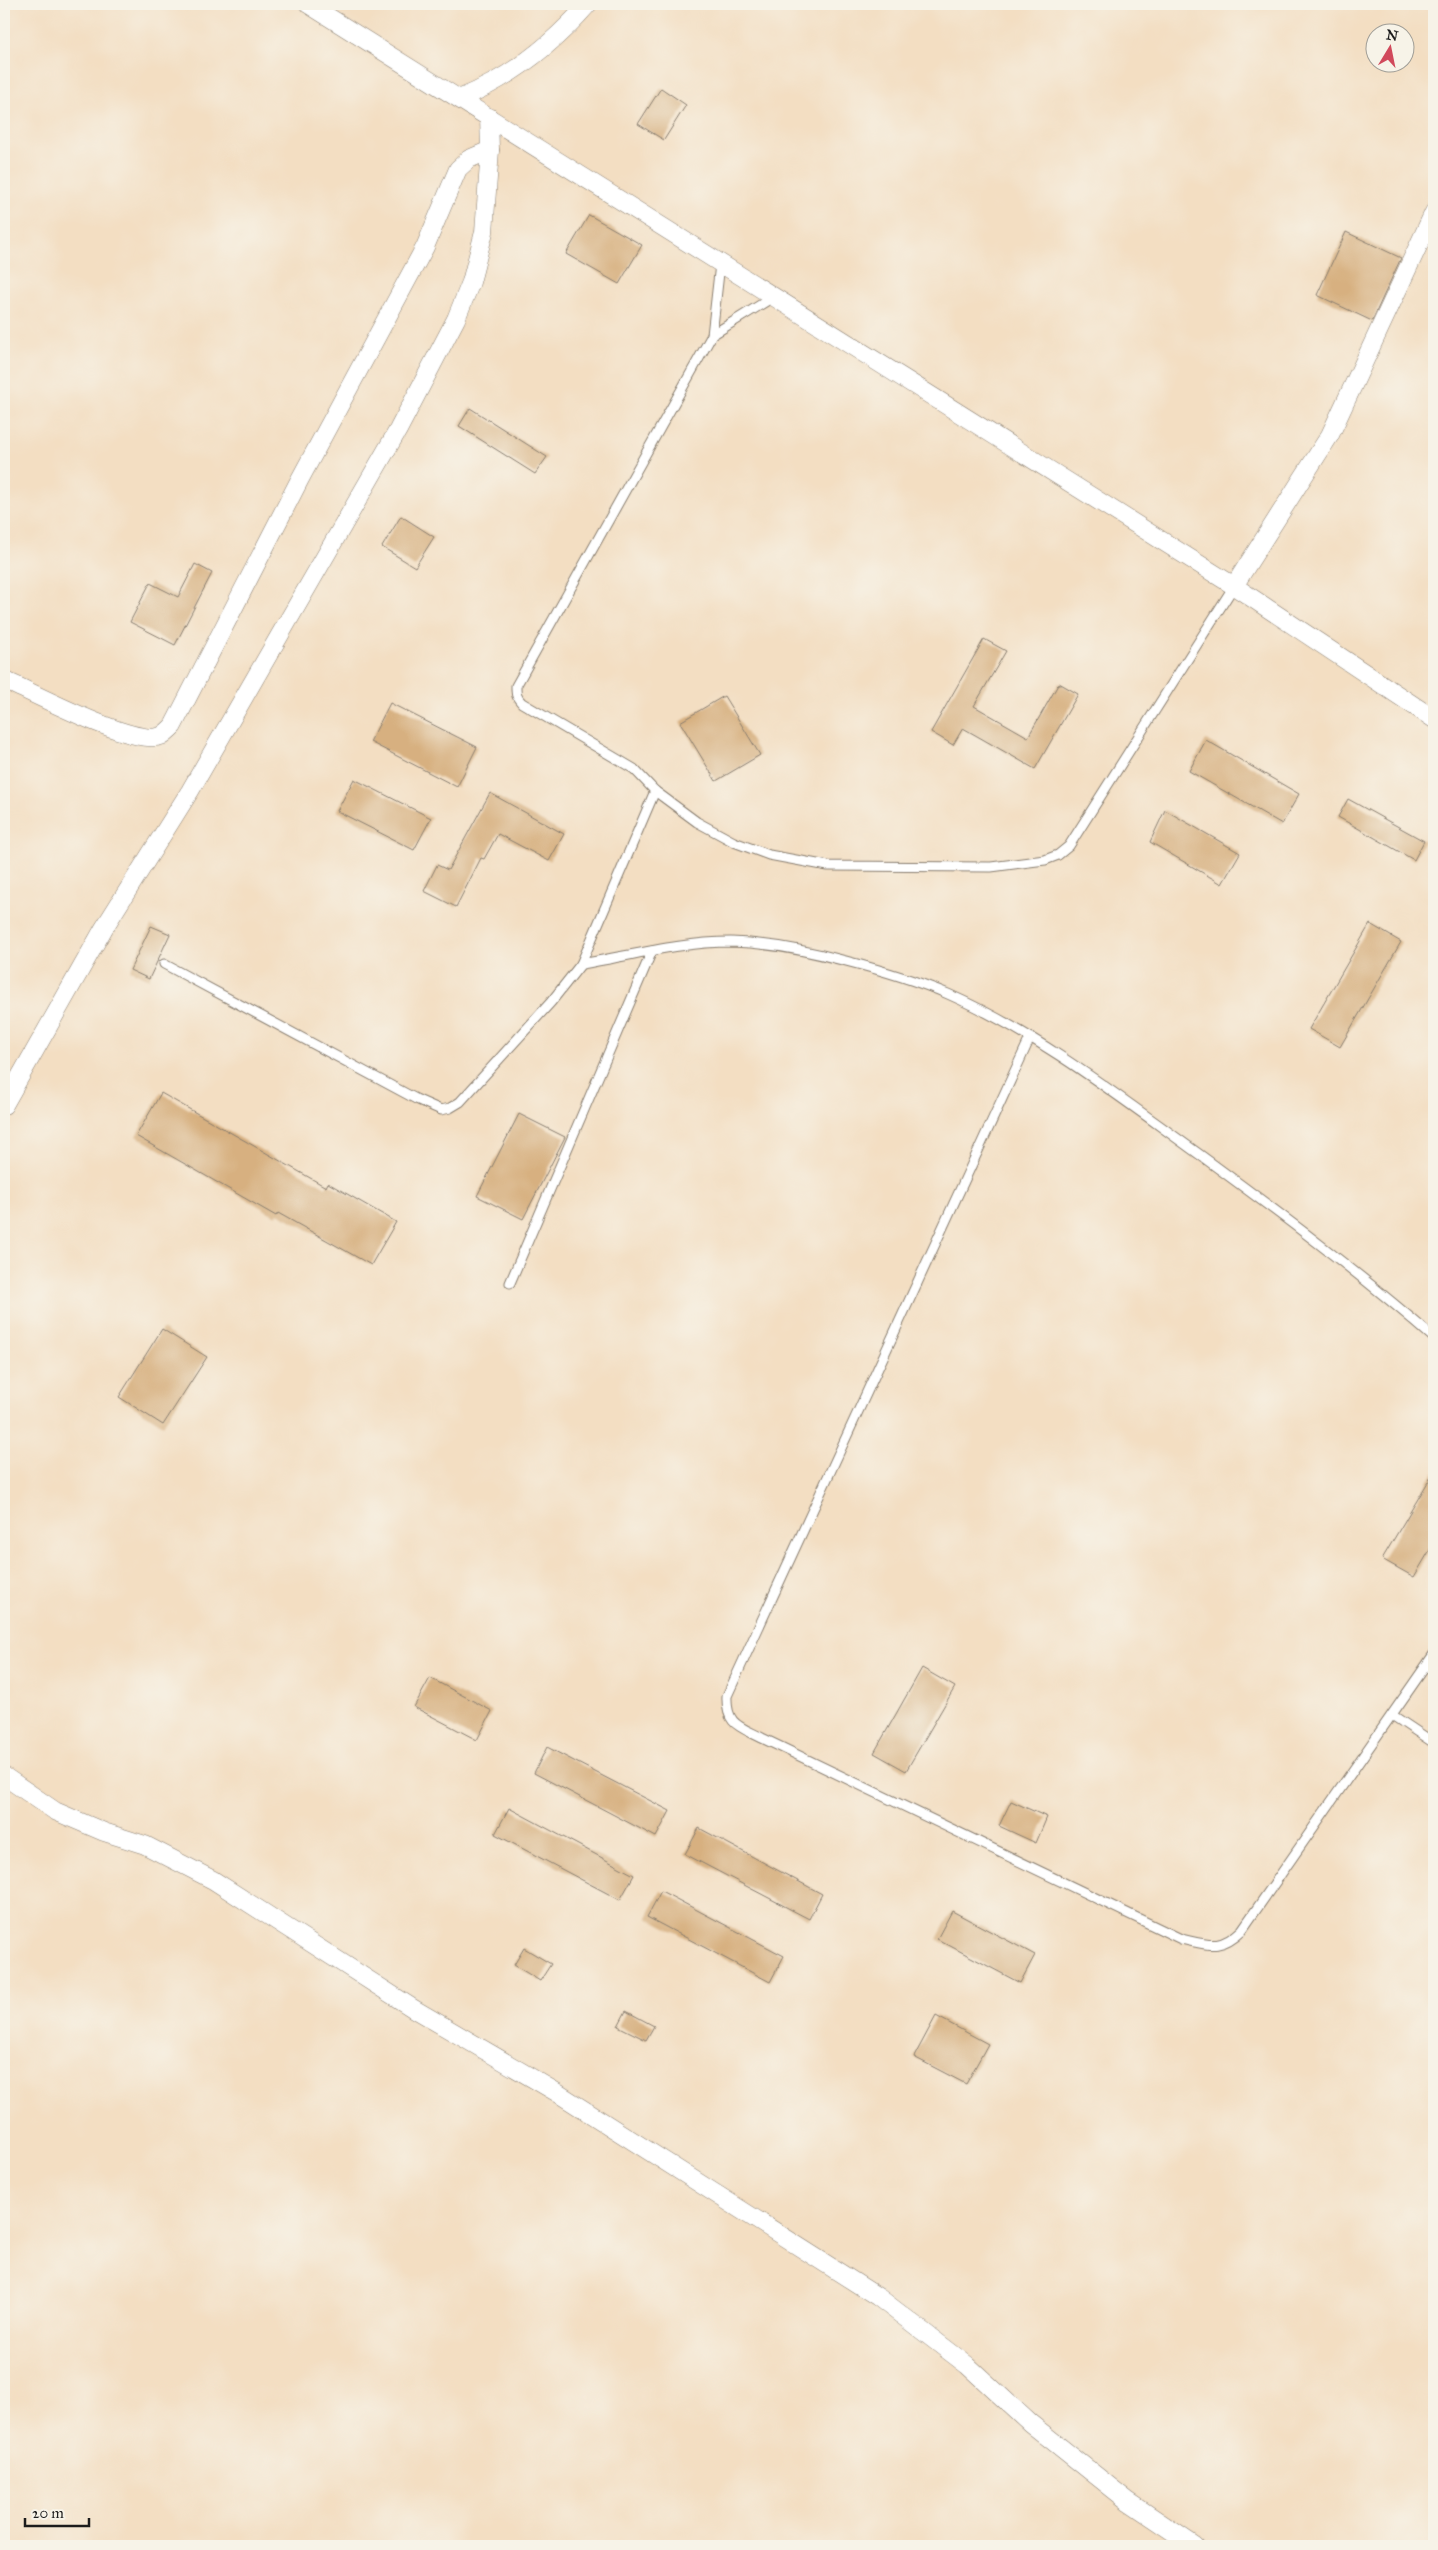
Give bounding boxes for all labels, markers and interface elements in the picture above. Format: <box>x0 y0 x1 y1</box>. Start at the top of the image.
north arrow <box>1366 22 1416 72</box>
text: N <box>1385 26 1400 45</box>
scale bar <box>25 2495 89 2527</box>
text: 20 m <box>32 2504 64 2522</box>

